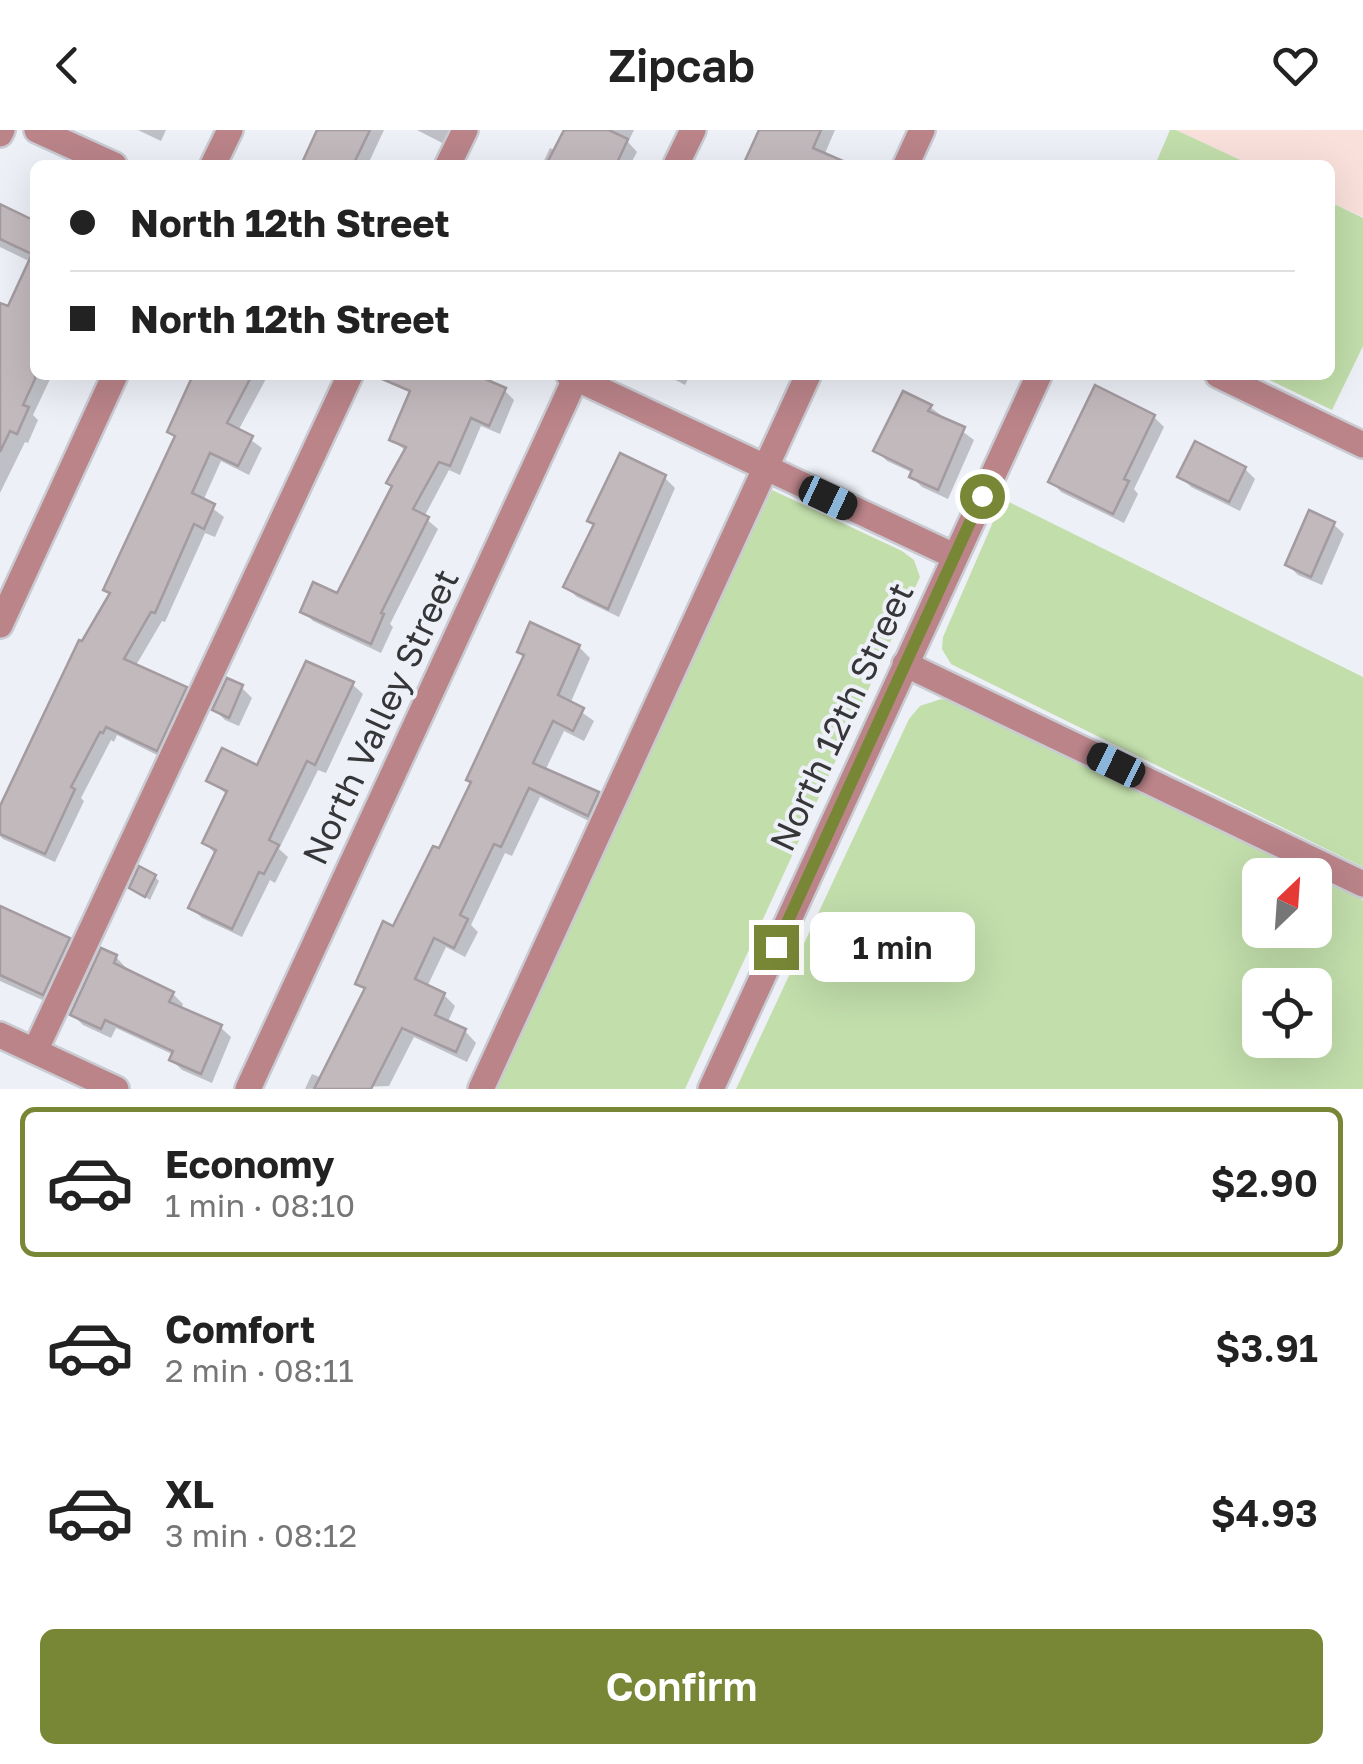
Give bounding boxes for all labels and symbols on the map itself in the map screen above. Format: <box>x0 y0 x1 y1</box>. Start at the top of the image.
car <box>794 472 862 524</box>
route start <box>960 474 1005 519</box>
street label: North Valley Street <box>293 562 467 871</box>
street label: North 12th Street <box>760 576 922 857</box>
car <box>1082 738 1150 792</box>
north arrow <box>1242 858 1332 948</box>
callout: 1 min <box>811 912 976 982</box>
route end <box>754 925 799 970</box>

